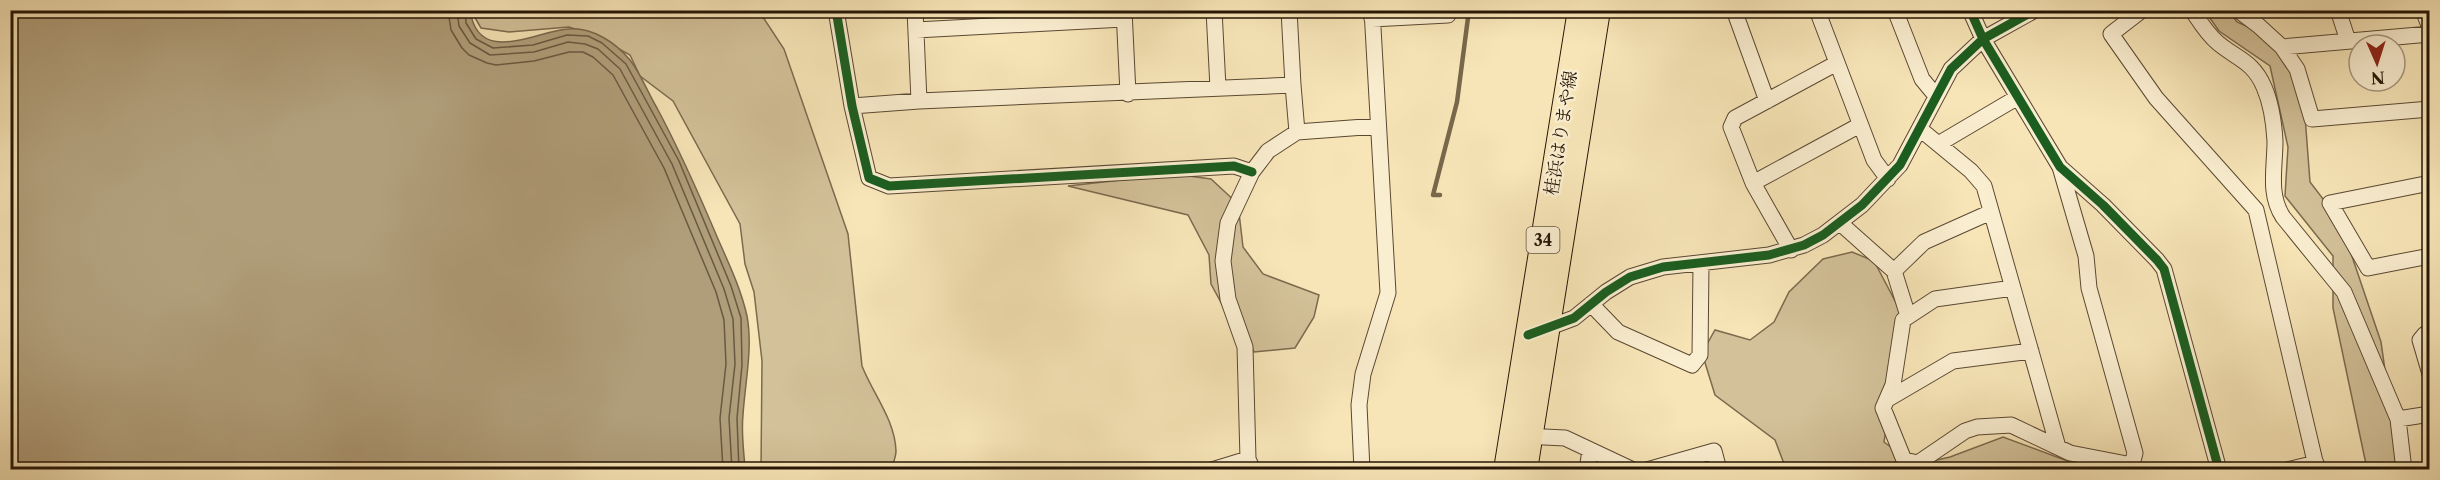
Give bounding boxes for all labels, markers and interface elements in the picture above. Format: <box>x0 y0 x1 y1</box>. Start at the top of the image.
north arrow <box>2347 33 2407 93</box>
text: N <box>2370 68 2385 88</box>
street label: 桂浜はりまや線 <box>1540 69 1582 197</box>
road number: 34 <box>1526 227 1560 253</box>

